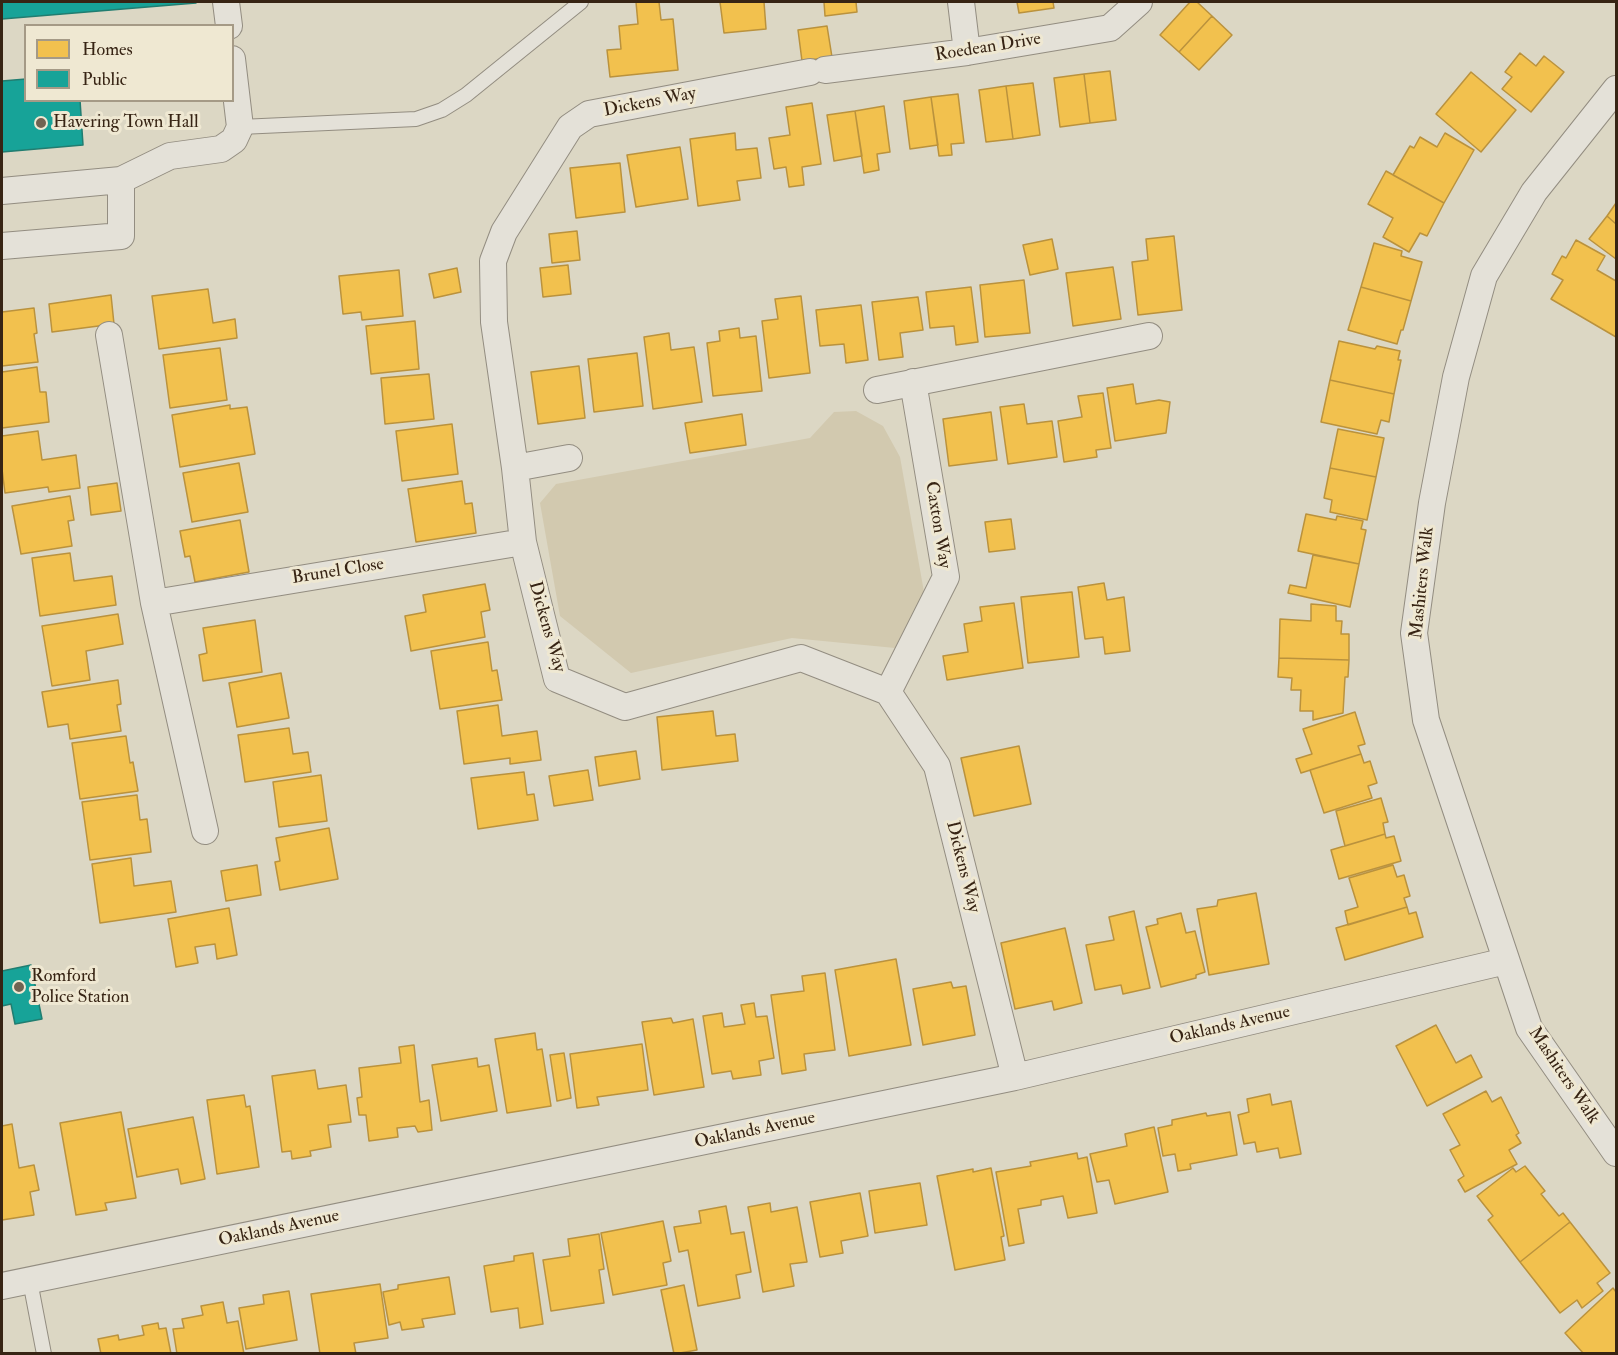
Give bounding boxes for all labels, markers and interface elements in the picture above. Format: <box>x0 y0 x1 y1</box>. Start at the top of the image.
legend <box>24 24 234 102</box>
street label: Roedean Drive <box>933 29 1043 67</box>
text: Homes <box>82 38 133 61</box>
text: Public <box>82 68 127 91</box>
street label: Dickens Way <box>602 83 698 123</box>
place label: Havering Town Hall <box>53 112 199 134</box>
marker: Havering Town Hall <box>34 116 48 130</box>
street label: Caxton Way <box>919 480 955 570</box>
street label: Mashiters Walk <box>1406 526 1440 640</box>
street label: Brunel Close <box>290 554 386 590</box>
street label: Dickens Way <box>523 579 569 675</box>
street label: Dickens Way <box>940 819 984 915</box>
place label: Romford Police Station <box>31 966 129 1008</box>
marker: Romford Police Station <box>12 980 26 994</box>
street label: Oaklands Avenue <box>1168 1002 1292 1050</box>
street label: Mashiters Walk <box>1523 1023 1603 1129</box>
street label: Oaklands Avenue <box>693 1108 817 1154</box>
street label: Oaklands Avenue <box>217 1206 341 1252</box>

